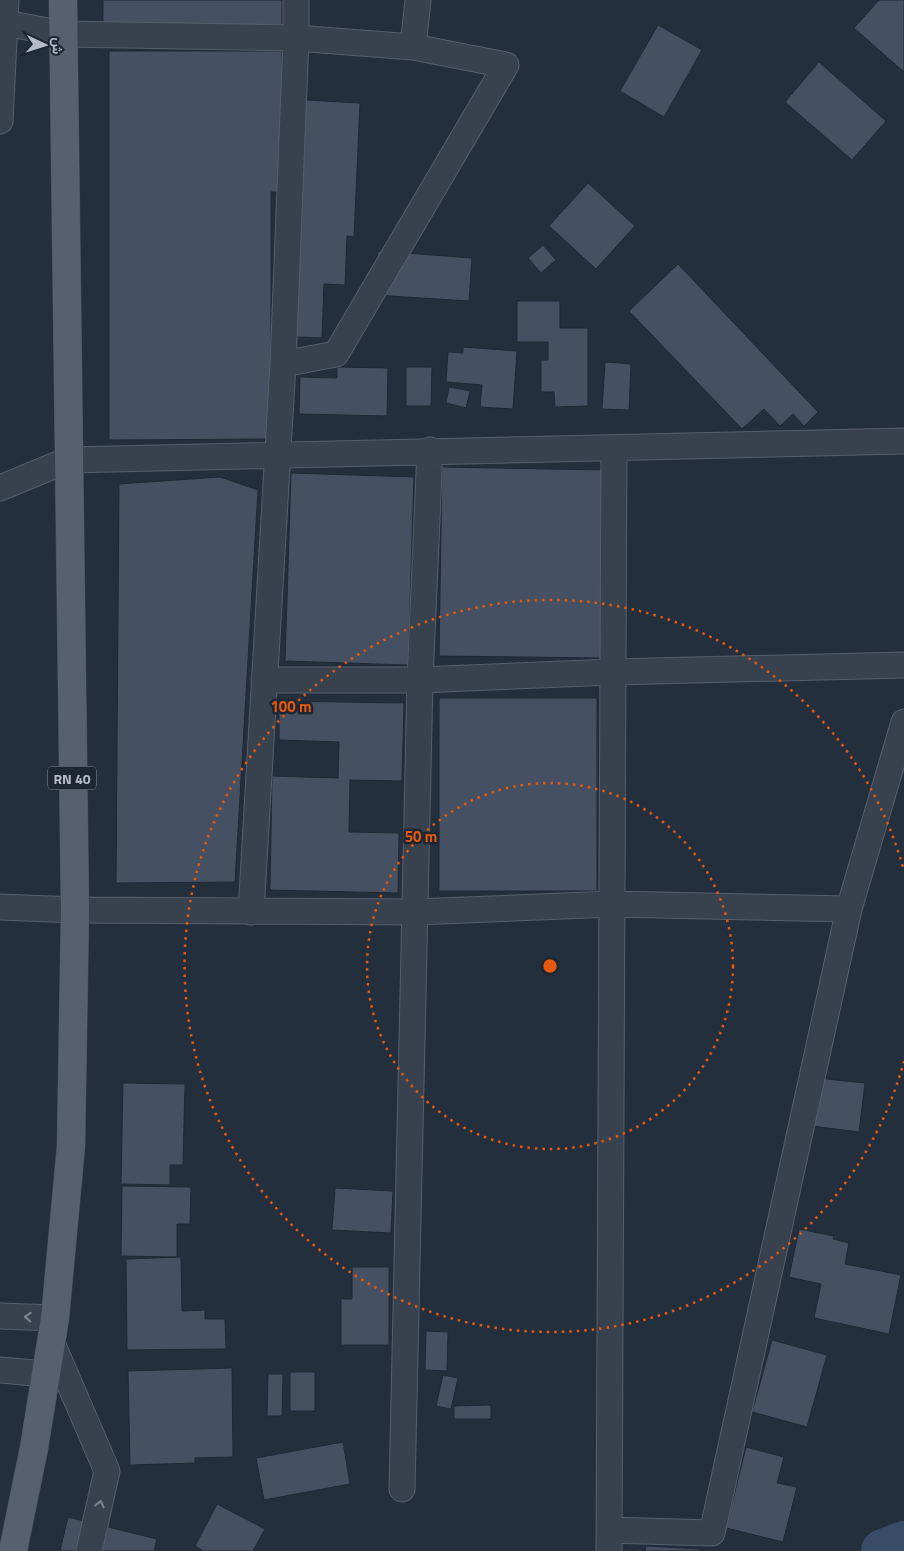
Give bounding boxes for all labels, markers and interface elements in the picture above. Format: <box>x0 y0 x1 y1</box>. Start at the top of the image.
north arrow <box>20 20 70 70</box>
text: ش <box>47 37 70 55</box>
text: 100 m <box>270 695 312 718</box>
road number: RN 40 <box>48 766 96 790</box>
text: 50 m <box>405 825 437 848</box>
centre of rings <box>541 957 559 975</box>
one-way arrow <box>23 1312 31 1323</box>
one-way arrow <box>94 1499 105 1508</box>

